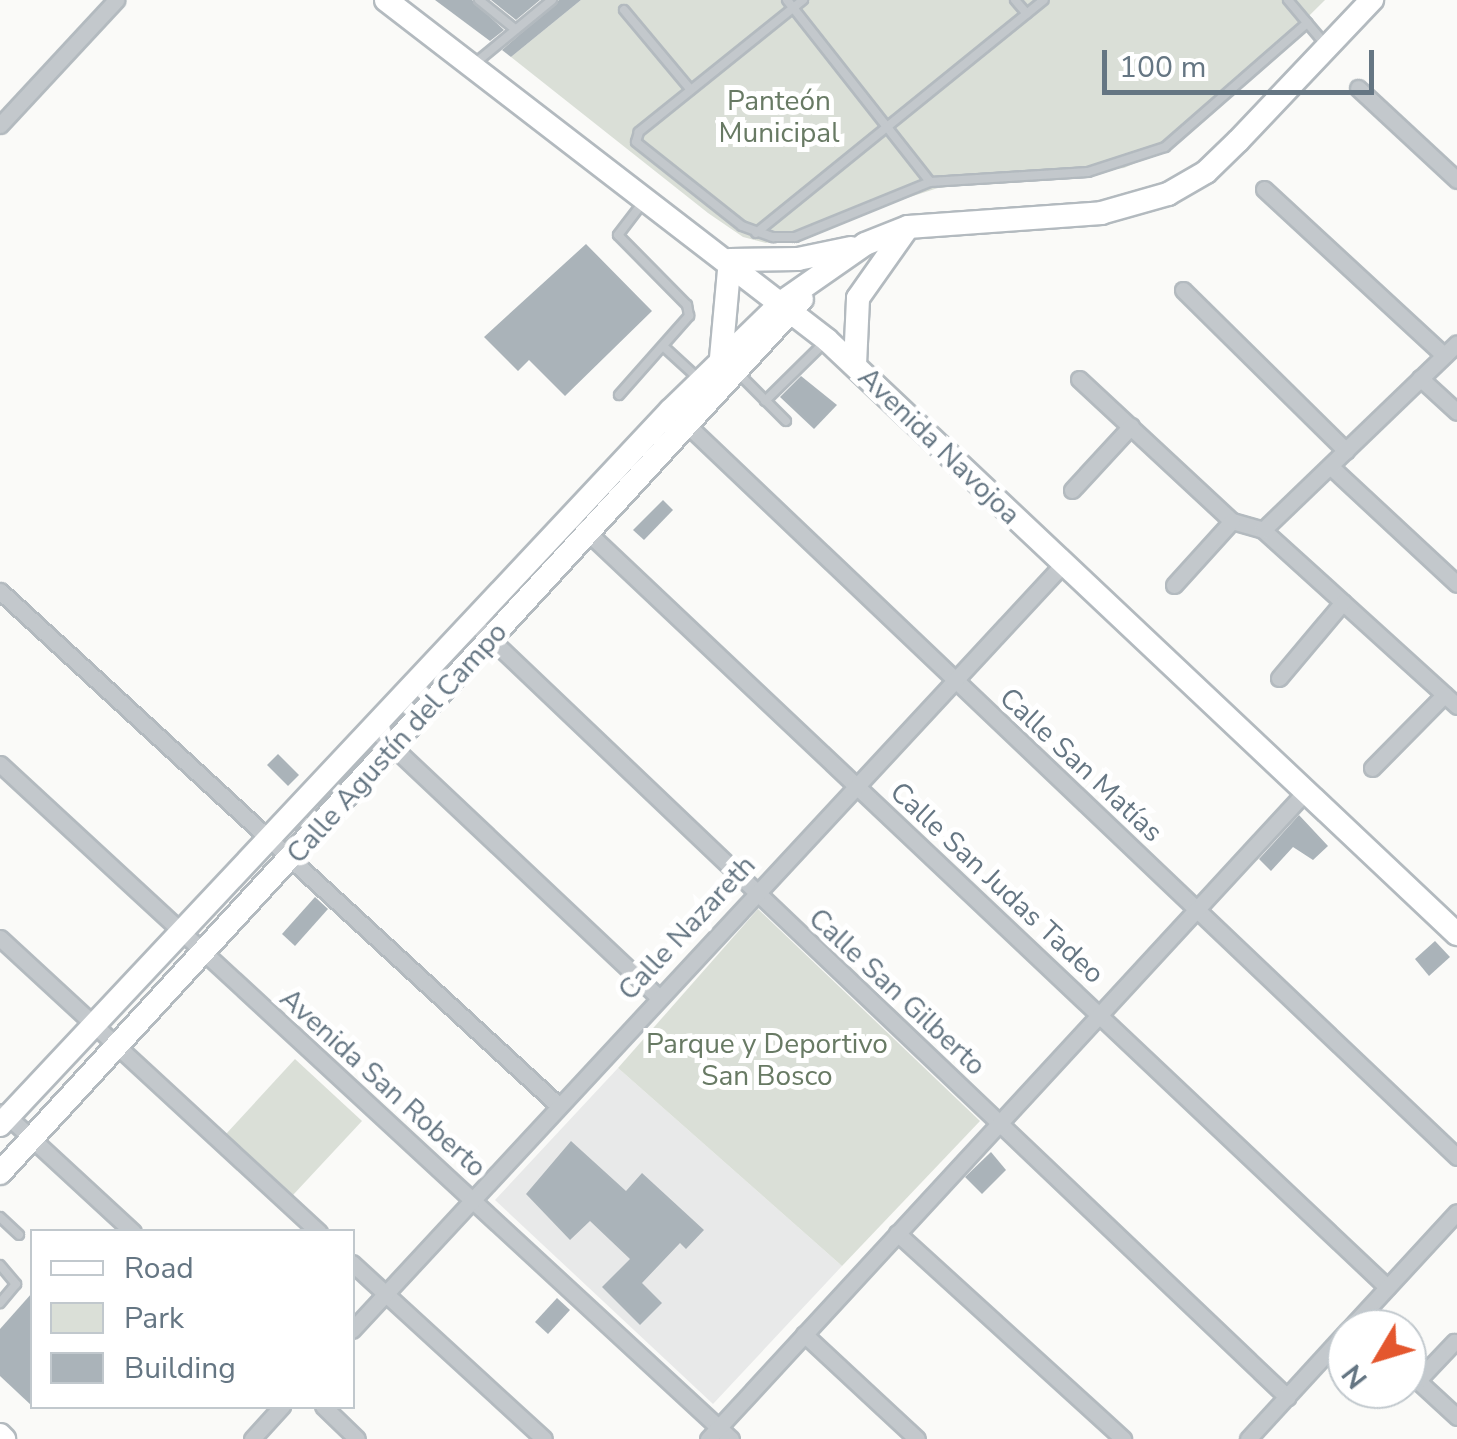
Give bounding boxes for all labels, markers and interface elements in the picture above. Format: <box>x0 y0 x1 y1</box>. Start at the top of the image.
scale bar <box>1107 30 1380 92</box>
text: 100 m <box>1119 47 1206 88</box>
park label: Panteón Municipal <box>719 84 839 150</box>
street label: Avenida Navojoa <box>851 360 1027 532</box>
street label: Calle Agustín del Campo <box>280 616 514 870</box>
street label: Calle San Matías <box>993 681 1169 849</box>
street label: Calle San Judas Tadeo <box>883 775 1111 991</box>
street label: Calle Nazareth <box>611 849 763 1007</box>
street label: Calle San Gilberto <box>802 902 992 1082</box>
street label: Avenida San Roberto <box>273 982 493 1184</box>
park label: Parque y Deportivo San Bosco <box>646 1027 888 1093</box>
legend <box>30 1229 355 1409</box>
text: Road <box>124 1248 194 1289</box>
text: Park <box>124 1298 184 1339</box>
north arrow <box>1327 1309 1427 1409</box>
text: Building <box>124 1348 236 1389</box>
text: N <box>1334 1356 1376 1396</box>

